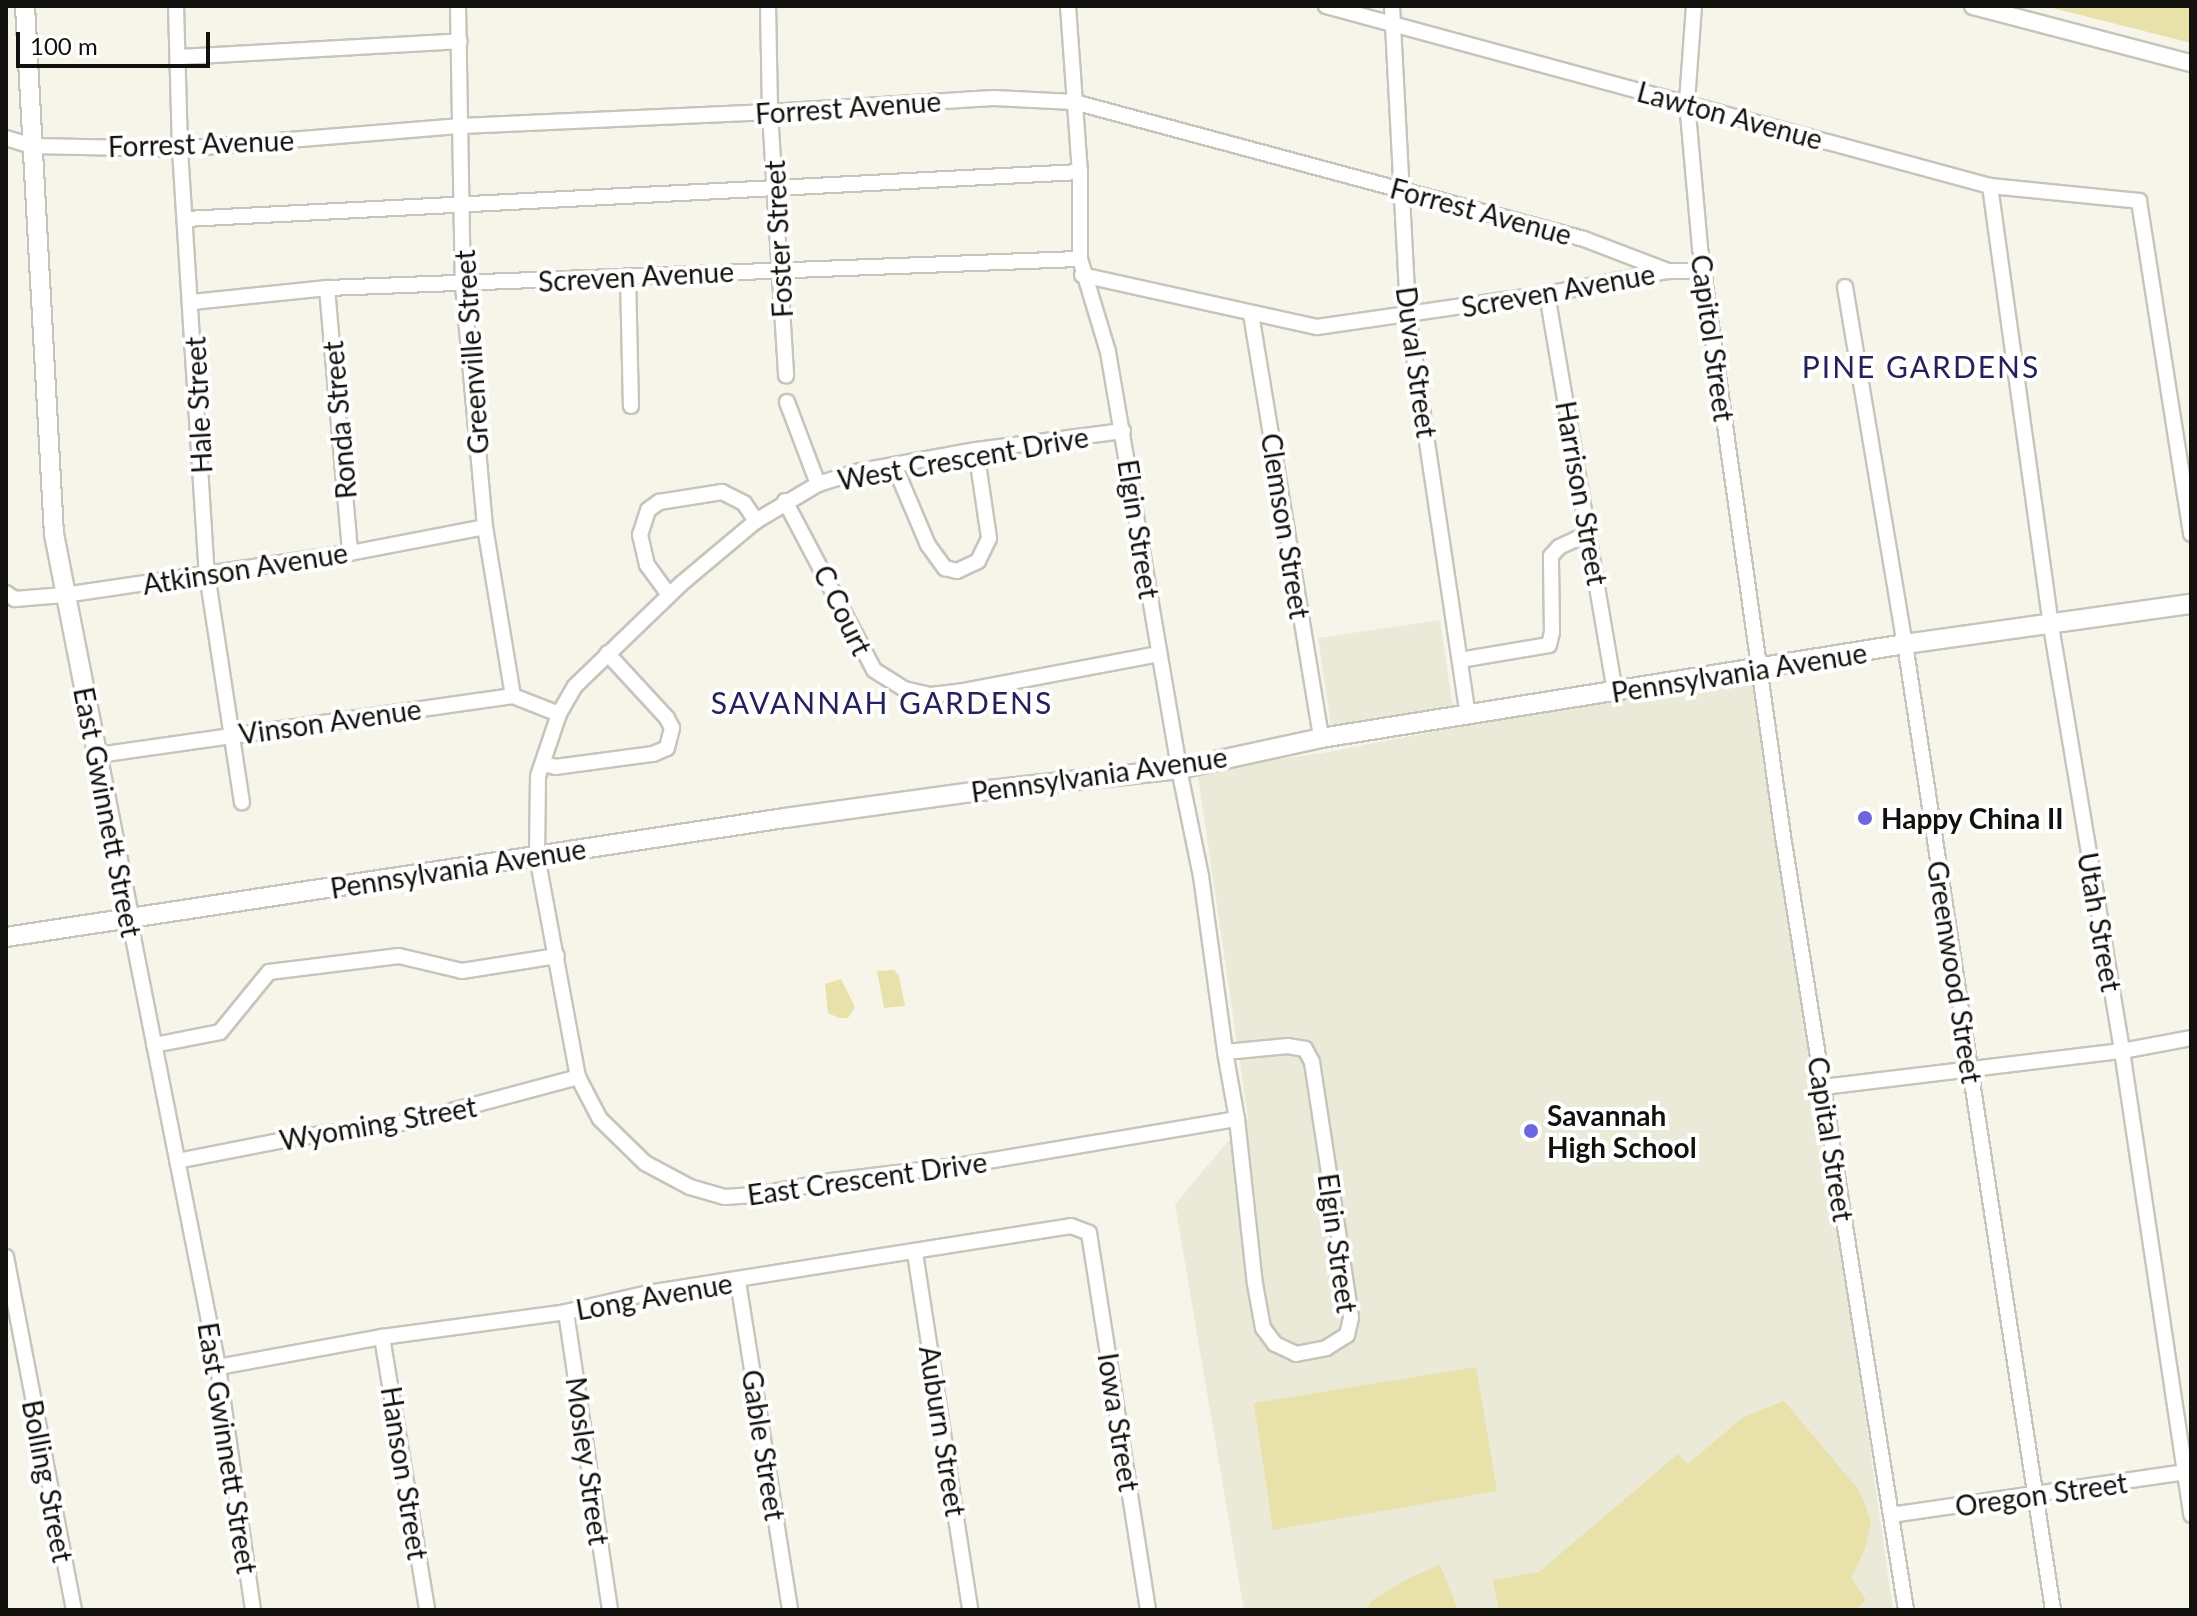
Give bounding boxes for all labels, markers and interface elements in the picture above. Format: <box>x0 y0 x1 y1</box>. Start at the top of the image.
scale bar <box>20 16 214 66</box>
text: 100 m <box>30 31 98 60</box>
street label: Lawton Avenue <box>1633 74 1827 156</box>
street label: Forrest Avenue <box>754 84 942 130</box>
street label: Forrest Avenue <box>107 123 295 163</box>
street label: Foster Street <box>757 159 799 319</box>
street label: Forrest Avenue <box>1386 171 1576 251</box>
street label: Greenville Street <box>447 249 495 455</box>
street label: Capitol Street <box>1685 252 1741 424</box>
street label: Screven Avenue <box>537 254 735 298</box>
street label: Screven Avenue <box>1458 256 1658 324</box>
street label: Duval Street <box>1390 284 1444 440</box>
street label: Hale Street <box>178 336 218 474</box>
street label: Ronda Street <box>315 340 363 500</box>
district label: PINE GARDENS <box>1802 348 2040 384</box>
street label: Harrison Street <box>1549 398 1615 588</box>
street label: West Crescent Drive <box>835 419 1091 497</box>
street label: Clemson Street <box>1255 431 1317 621</box>
street label: Elgin Street <box>1111 457 1167 601</box>
street label: Atkinson Avenue <box>140 535 350 601</box>
street label: C Court <box>807 559 879 661</box>
street label: Pennsylvania Avenue <box>1608 635 1870 709</box>
street label: East Gwinnett Street <box>67 684 149 940</box>
district label: SAVANNAH GARDENS <box>711 684 1053 720</box>
street label: Vinson Avenue <box>236 692 424 750</box>
street label: Pennsylvania Avenue <box>968 739 1230 809</box>
place label: Happy China II <box>1881 801 2064 835</box>
marker: Happy China II <box>1856 809 1874 827</box>
street label: Pennsylvania Avenue <box>327 831 589 905</box>
street label: Utah Street <box>2071 850 2129 994</box>
street label: Greenwood Street <box>1921 858 1989 1086</box>
street label: Capital Street <box>1801 1054 1861 1224</box>
street label: Wyoming Street <box>277 1089 479 1157</box>
place label: Savannah High School <box>1547 1098 1697 1164</box>
marker: Savannah High School <box>1522 1122 1540 1140</box>
street label: East Crescent Drive <box>745 1145 989 1211</box>
street label: Elgin Street <box>1312 1171 1364 1315</box>
street label: Long Avenue <box>573 1266 735 1326</box>
street label: East Gwinnett Street <box>192 1320 264 1576</box>
street label: Auburn Street <box>913 1343 973 1519</box>
street label: Iowa Street <box>1091 1350 1147 1494</box>
street label: Gable Street <box>735 1367 793 1523</box>
street label: Mosley Street <box>560 1375 616 1547</box>
street label: Hanson Street <box>375 1384 435 1562</box>
street label: Bolling Street <box>16 1397 80 1565</box>
street label: Oregon Street <box>1953 1465 2129 1523</box>

